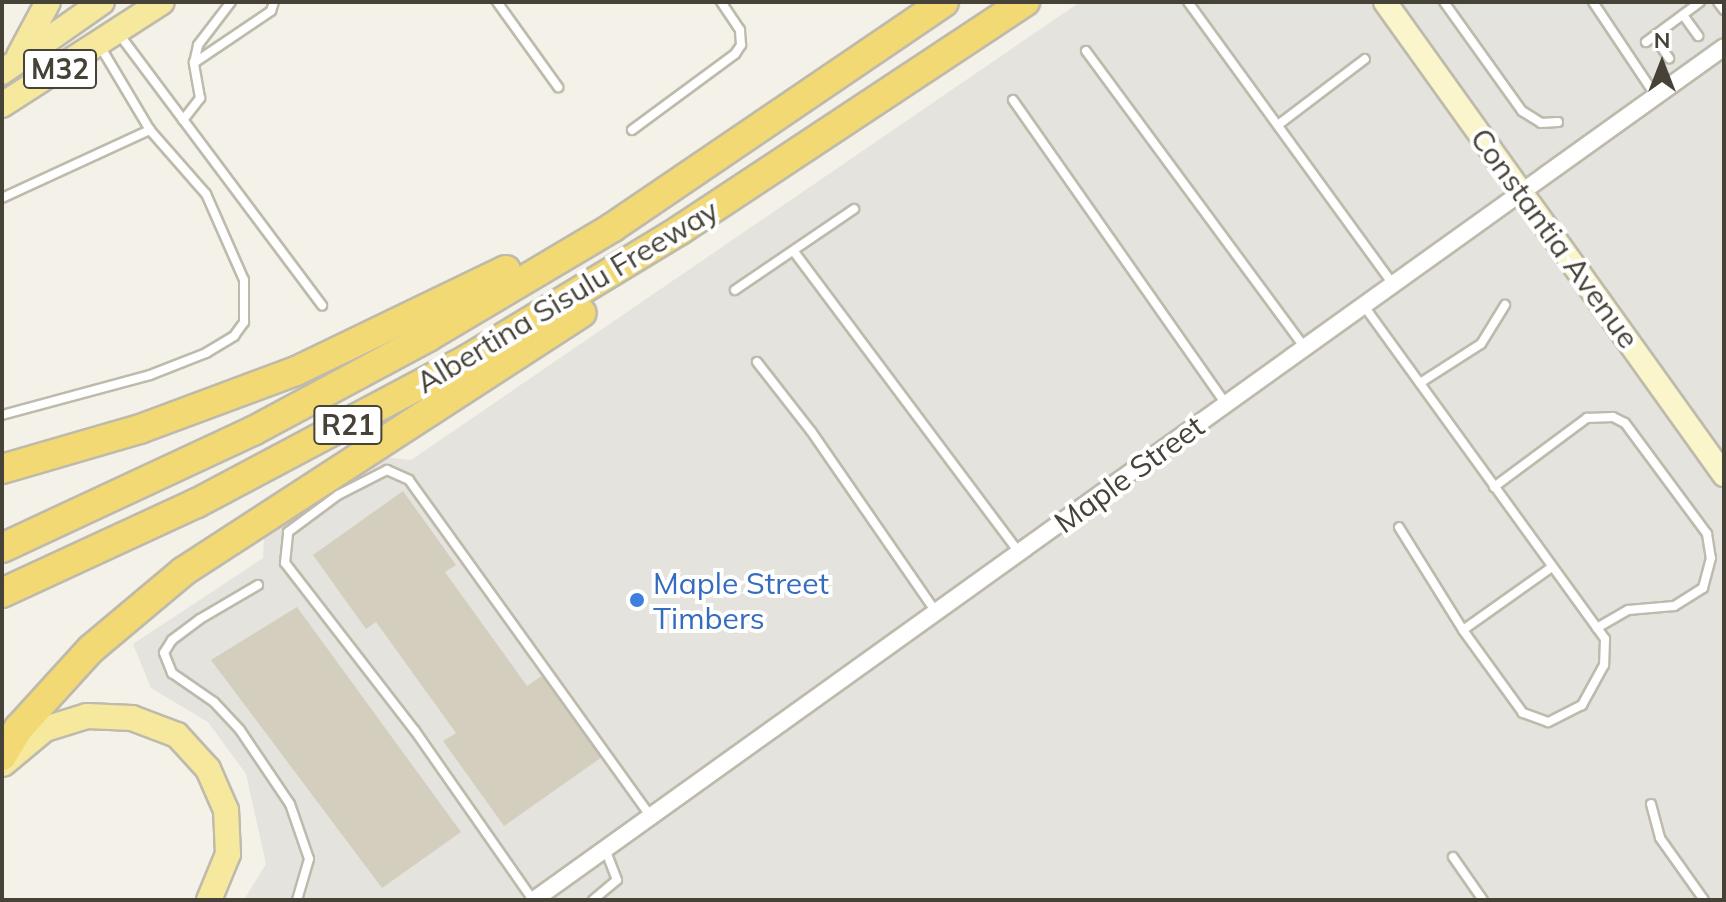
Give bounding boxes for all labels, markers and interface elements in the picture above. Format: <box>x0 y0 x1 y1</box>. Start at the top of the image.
north arrow <box>1622 24 1702 104</box>
text: N <box>1654 26 1670 54</box>
road number: M32 <box>22 45 98 93</box>
street label: Constantia Avenue <box>1463 121 1647 355</box>
street label: Albertina Sisulu Freeway <box>410 192 724 400</box>
road number: R21 <box>312 401 384 449</box>
street label: Maple Street <box>1047 408 1211 540</box>
place label: Maple Street Timbers <box>653 565 829 636</box>
marker: Maple Street Timbers <box>628 591 646 609</box>

